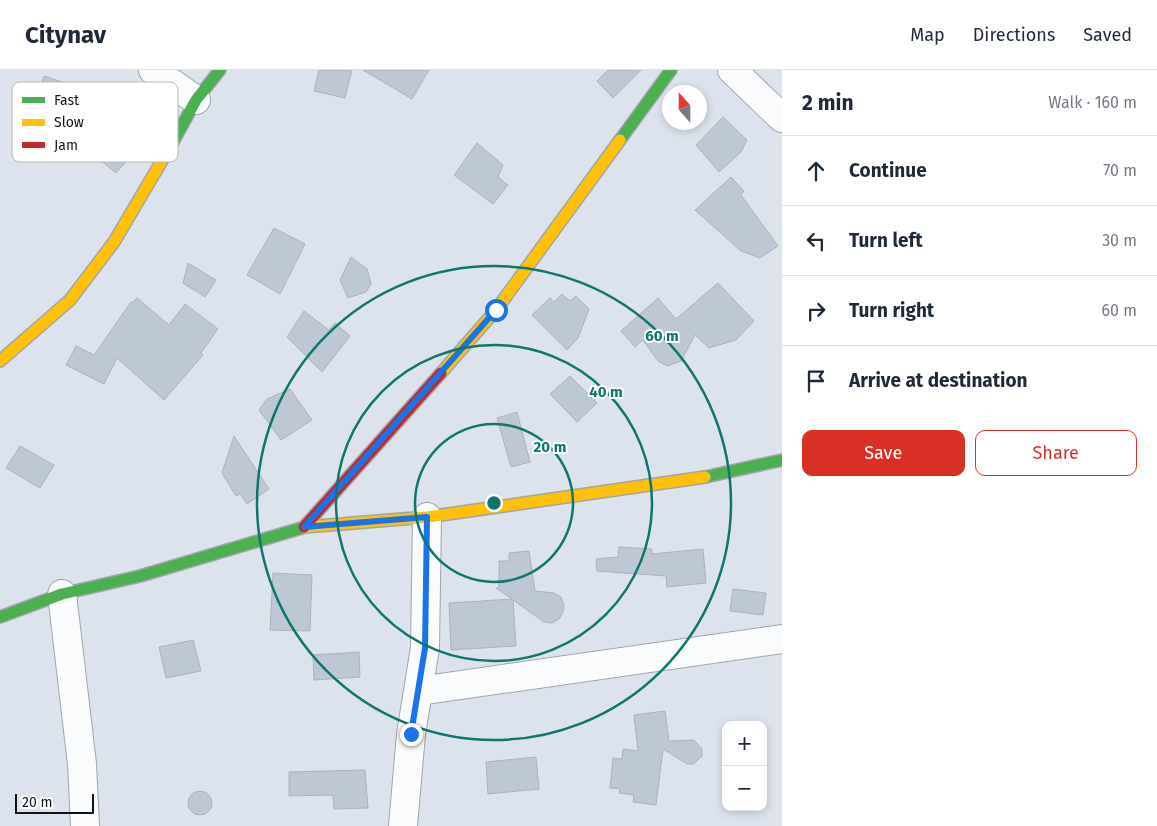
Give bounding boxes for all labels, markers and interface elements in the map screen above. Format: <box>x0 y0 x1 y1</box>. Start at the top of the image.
text: Citynav <box>25 21 106 49</box>
text: Map <box>910 24 945 46</box>
text: Directions <box>973 24 1055 46</box>
text: Saved <box>1083 24 1132 46</box>
legend <box>12 82 178 162</box>
north arrow <box>662 85 707 130</box>
text: 2 min <box>802 90 854 116</box>
text: Fast <box>54 92 80 109</box>
text: Walk · 160 m <box>1048 93 1137 112</box>
text: Slow <box>54 114 84 131</box>
text: Jam <box>54 137 78 154</box>
icon: ahead <box>802 157 830 185</box>
text: Continue <box>849 159 927 182</box>
text: 70 m <box>1103 161 1137 180</box>
icon: left <box>802 227 830 255</box>
text: Turn left <box>849 229 923 252</box>
text: 30 m <box>1102 231 1137 250</box>
icon: right <box>802 297 830 325</box>
route start <box>485 299 508 322</box>
text: Turn right <box>849 299 934 322</box>
text: 60 m <box>1102 301 1137 320</box>
text: 60 m <box>645 327 679 345</box>
icon: arrive <box>802 367 830 395</box>
text: Arrive at destination <box>849 369 1028 392</box>
text: 40 m <box>589 383 623 401</box>
button: Save <box>802 430 965 476</box>
button: Share <box>975 430 1137 476</box>
text: 20 m <box>534 438 566 456</box>
centre of rings <box>485 494 503 512</box>
map controls <box>722 721 767 811</box>
button: + <box>722 721 767 766</box>
route end <box>400 723 423 746</box>
button: − <box>722 766 767 811</box>
scale bar <box>15 791 94 814</box>
text: 20 m <box>22 794 52 811</box>

